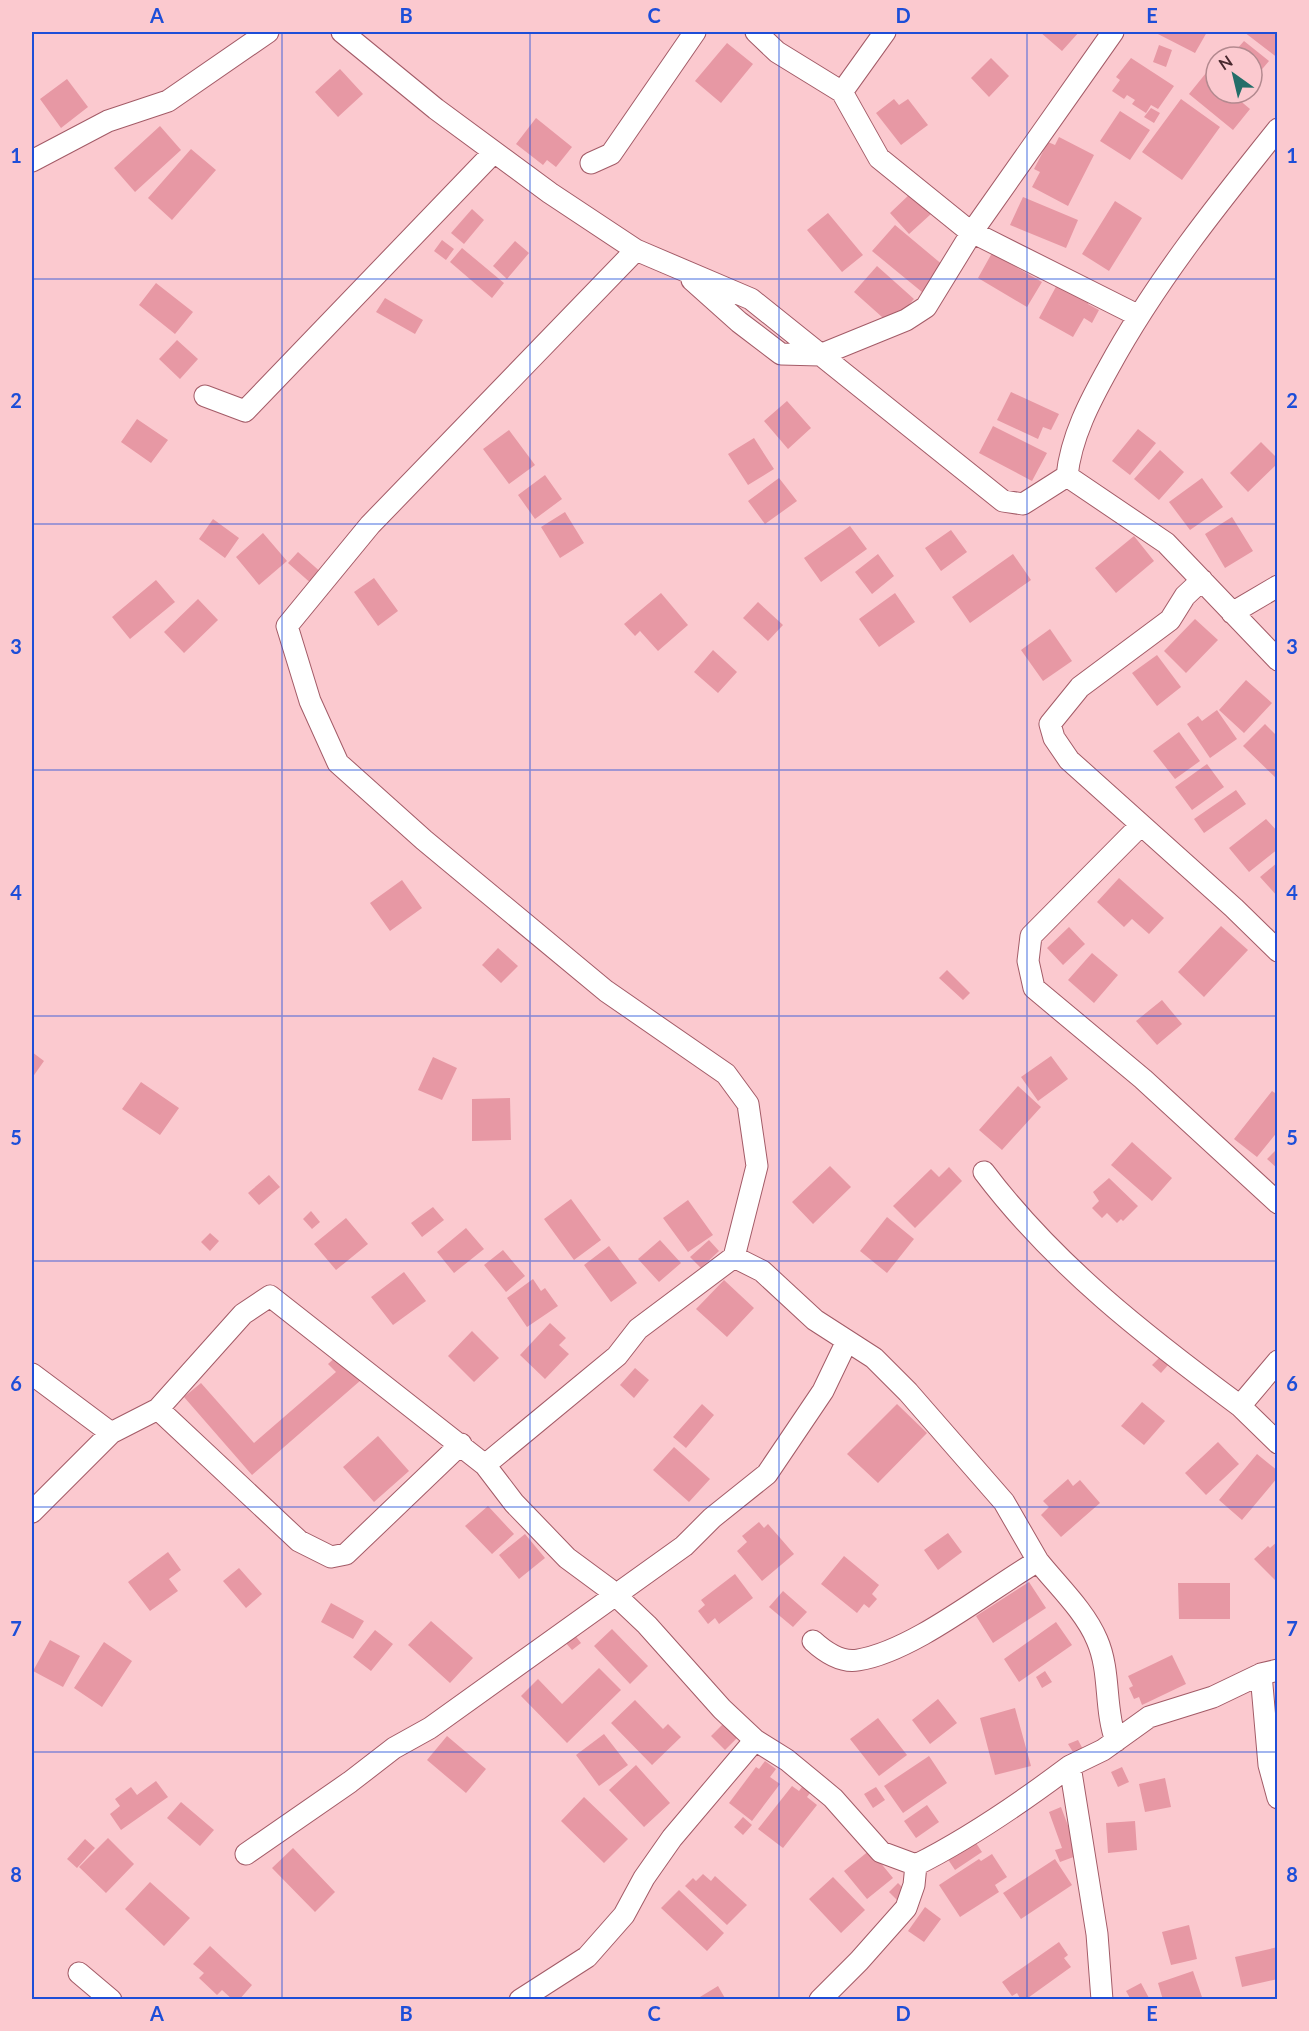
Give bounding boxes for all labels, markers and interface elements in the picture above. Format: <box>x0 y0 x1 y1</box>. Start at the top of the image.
text: A <box>149 3 164 27</box>
text: B <box>399 3 413 27</box>
text: C <box>647 3 661 27</box>
text: D <box>895 3 911 27</box>
text: E <box>1146 3 1158 27</box>
north arrow <box>1204 45 1264 105</box>
text: N <box>1215 51 1236 73</box>
text: 1 <box>10 143 22 167</box>
text: 1 <box>1286 143 1298 167</box>
text: 2 <box>10 388 22 412</box>
text: 2 <box>1286 388 1298 412</box>
text: 3 <box>10 634 22 658</box>
text: 3 <box>1286 634 1298 658</box>
text: 4 <box>10 880 22 904</box>
text: 4 <box>1286 880 1298 904</box>
text: 5 <box>10 1125 22 1149</box>
text: 5 <box>1286 1125 1298 1149</box>
text: 6 <box>10 1371 22 1395</box>
text: 6 <box>1286 1371 1298 1395</box>
text: 7 <box>10 1616 22 1640</box>
text: 7 <box>1286 1616 1298 1640</box>
text: 8 <box>10 1862 22 1886</box>
text: 8 <box>1286 1862 1298 1886</box>
text: A <box>149 2001 164 2025</box>
text: B <box>399 2001 413 2025</box>
text: C <box>647 2001 661 2025</box>
text: D <box>895 2001 911 2025</box>
text: E <box>1146 2001 1158 2025</box>

